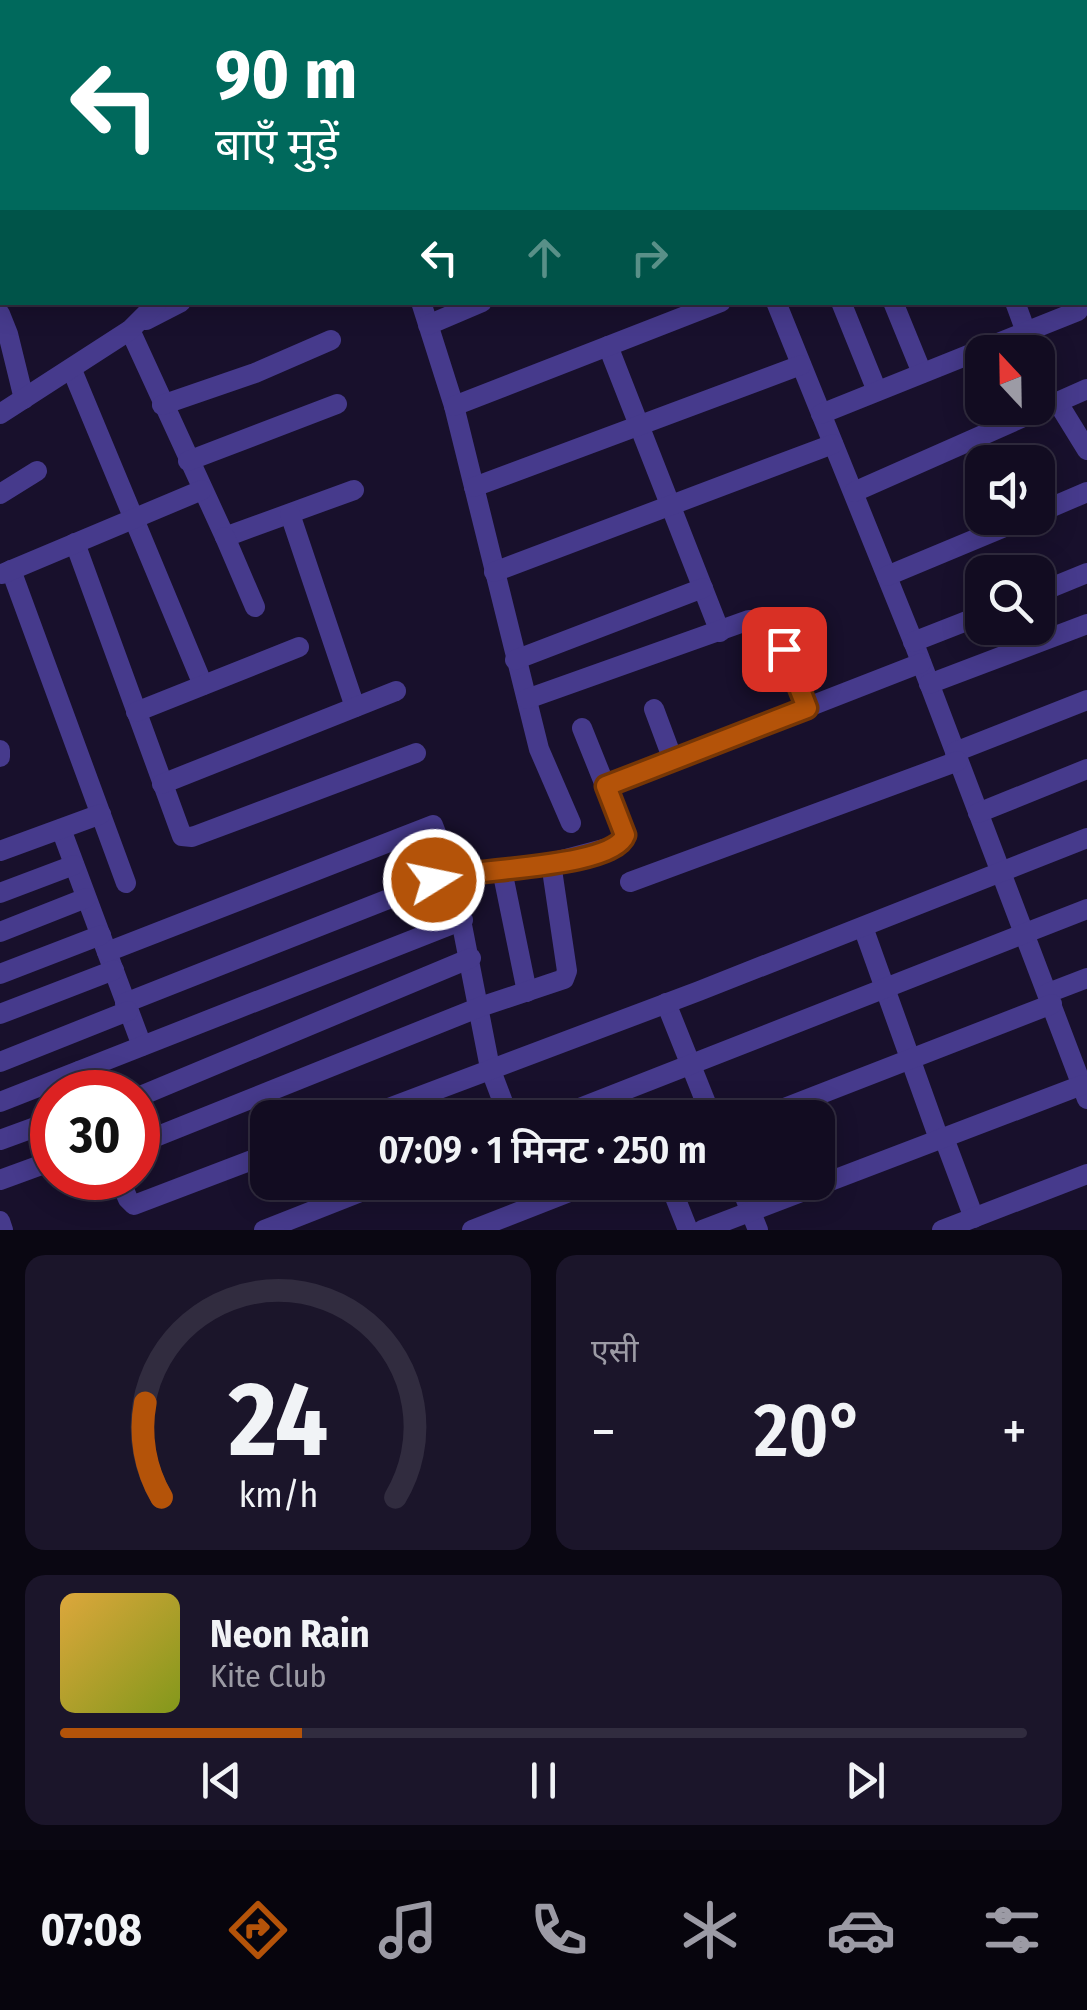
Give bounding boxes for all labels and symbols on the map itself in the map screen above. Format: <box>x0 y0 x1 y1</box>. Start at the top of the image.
north arrow <box>965 335 1055 425</box>
pin <box>742 607 827 692</box>
position arrow <box>382 828 486 932</box>
speed limit sign: 30 <box>30 1070 160 1200</box>

